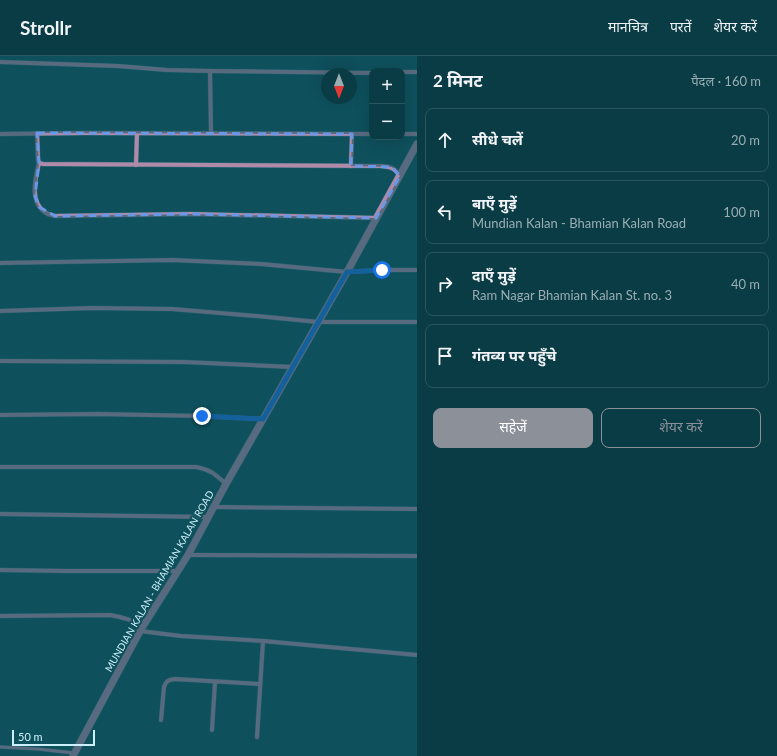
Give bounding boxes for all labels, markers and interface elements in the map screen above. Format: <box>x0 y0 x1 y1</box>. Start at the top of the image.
text: Strollr <box>20 16 71 39</box>
text: मानचित्र <box>608 18 648 35</box>
text: परतें <box>670 18 692 35</box>
text: शेयर करें <box>714 18 757 35</box>
north arrow <box>321 68 357 104</box>
map controls <box>369 68 405 140</box>
button: + <box>369 68 405 104</box>
text: 2 मिनट <box>433 70 483 91</box>
text: पैदल · 160 m <box>691 73 761 89</box>
button: − <box>369 104 405 140</box>
icon: ahead <box>434 129 456 151</box>
text: सीधे चलें <box>472 130 523 148</box>
text: 20 m <box>731 132 760 148</box>
text: बाएँ मुड़ें <box>472 194 517 212</box>
icon: left <box>434 201 456 223</box>
text: 100 m <box>723 204 760 220</box>
text: Mundian Kalan - Bhamian Kalan Road <box>472 215 686 231</box>
route start <box>373 261 391 279</box>
text: दाएँ मुड़ें <box>472 266 516 284</box>
icon: right <box>434 273 456 295</box>
text: 40 m <box>731 276 760 292</box>
text: Ram Nagar Bhamian Kalan St. no. 3 <box>472 287 672 303</box>
icon: arrive <box>434 345 456 367</box>
text: गंतव्य पर पहुँचे <box>472 346 556 364</box>
route end <box>193 407 211 425</box>
button: सहेजें <box>433 408 593 448</box>
button: शेयर करें <box>601 408 761 448</box>
street label: MUNDIAN KALAN - BHAMIAN KALAN ROAD <box>102 488 216 674</box>
scale bar <box>12 728 95 747</box>
text: 50 m <box>18 730 43 743</box>

